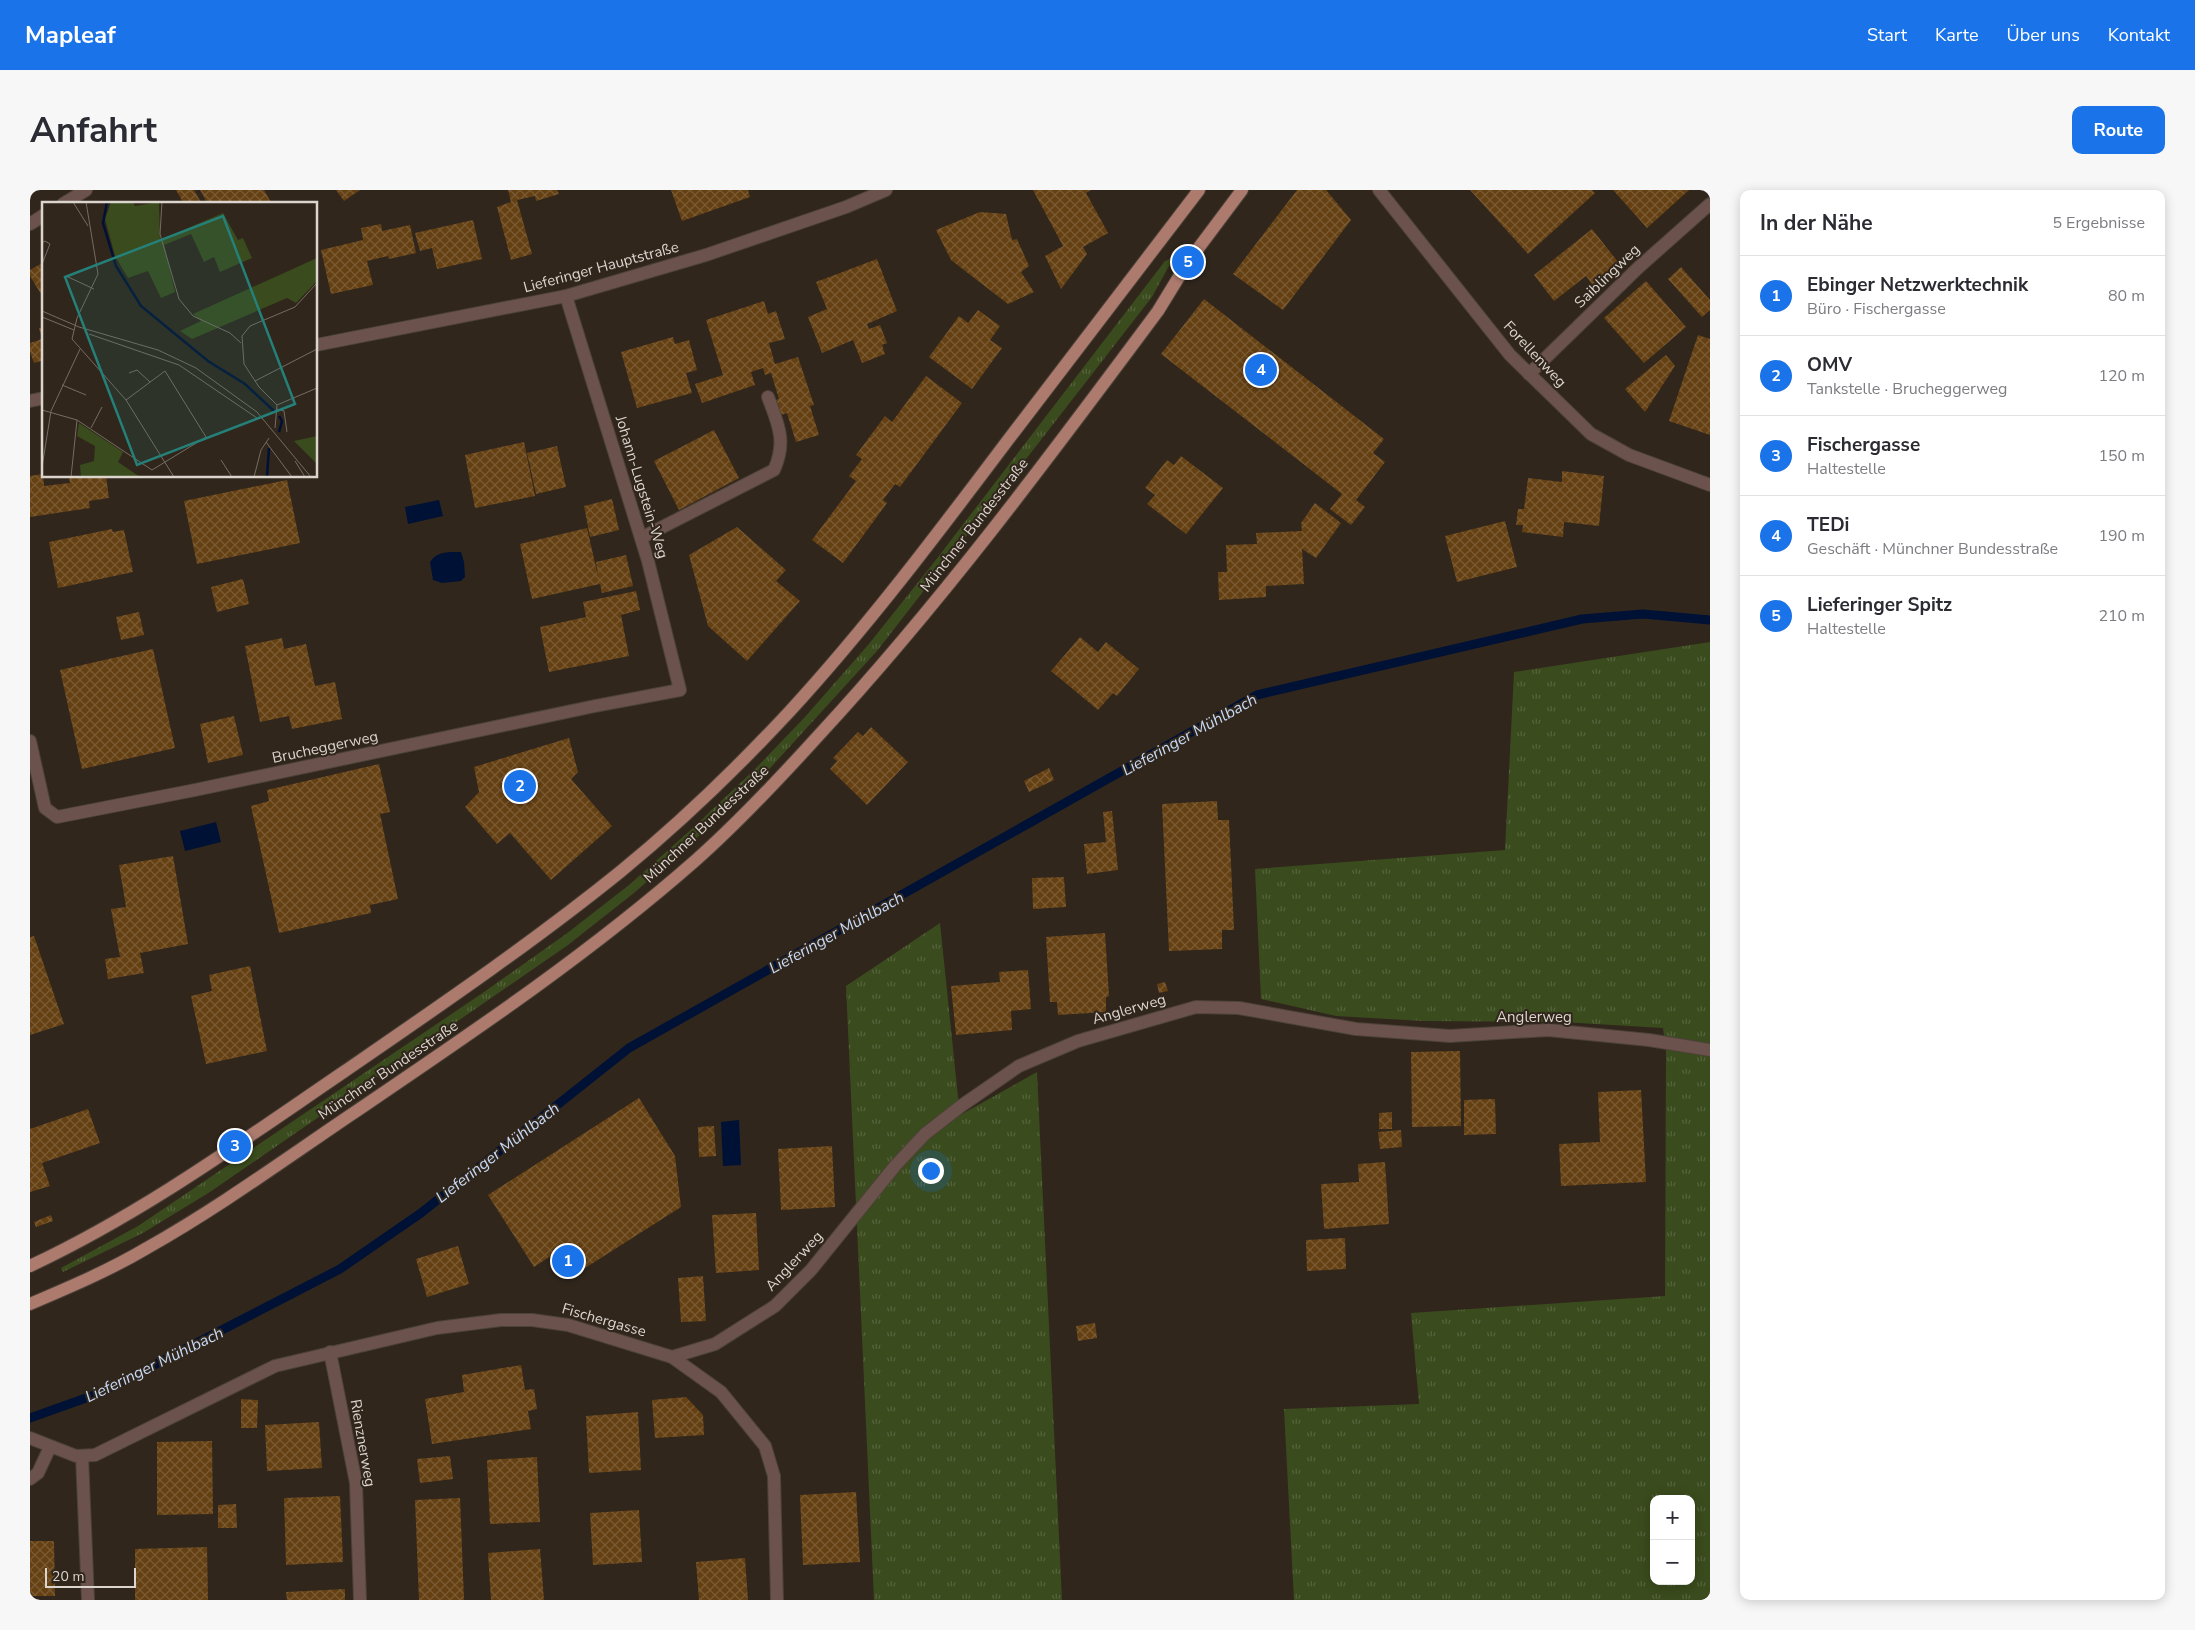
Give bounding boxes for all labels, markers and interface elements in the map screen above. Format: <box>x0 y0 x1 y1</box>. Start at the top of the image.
text: Mapleaf <box>25 19 116 51</box>
text: Start <box>1867 23 1907 47</box>
text: Karte <box>1935 23 1979 47</box>
text: Über uns <box>2007 23 2080 47</box>
text: Kontakt <box>2108 23 2170 47</box>
button: Route <box>2072 106 2165 154</box>
text: Anfahrt <box>30 107 157 154</box>
inset map <box>42 202 318 478</box>
text: In der Nähe <box>1760 209 1873 237</box>
text: 5 Ergebnisse <box>2052 212 2145 234</box>
street label: Lieferinger Hauptstraße <box>521 237 681 297</box>
street label: Saiblingweg <box>1570 240 1644 312</box>
pin: 5 <box>1172 243 1204 281</box>
text: Ebinger Netzwerktechnik <box>1807 272 2028 298</box>
text: 1 <box>1771 285 1781 307</box>
text: 80 m <box>2108 285 2145 307</box>
text: Büro · Fischergasse <box>1807 298 1946 320</box>
street label: Forellenweg <box>1499 316 1571 392</box>
pin: 4 <box>1245 351 1277 389</box>
text: OMV <box>1807 352 1852 378</box>
text: 2 <box>1771 365 1781 387</box>
text: 120 m <box>2098 365 2145 387</box>
text: Tankstelle · Brucheggerweg <box>1807 378 2007 400</box>
street label: Johann-Lugstein-Weg <box>610 412 673 561</box>
text: Fischergasse <box>1807 432 1920 458</box>
text: 3 <box>1771 445 1781 467</box>
text: 150 m <box>2098 445 2145 467</box>
street label: Münchner Bundesstraße <box>915 454 1033 596</box>
text: Haltestelle <box>1807 458 1886 480</box>
text: TEDi <box>1807 512 1849 538</box>
text: 4 <box>1771 525 1781 547</box>
text: 190 m <box>2098 525 2145 547</box>
text: Geschäft · Münchner Bundesstraße <box>1807 538 2058 560</box>
text: Lieferinger Spitz <box>1807 592 1952 618</box>
text: 5 <box>1771 605 1781 627</box>
text: 210 m <box>2098 605 2145 627</box>
text: Haltestelle <box>1807 618 1886 640</box>
water label: Lieferinger Mühlbach <box>1118 689 1261 781</box>
street label: Brucheggerweg <box>270 726 380 768</box>
street label: Münchner Bundesstraße <box>639 760 773 888</box>
pin: 2 <box>504 767 536 805</box>
water label: Lieferinger Mühlbach <box>765 887 908 979</box>
street label: Anglerweg <box>1090 989 1168 1029</box>
street label: Anglerweg <box>1496 1007 1572 1027</box>
street label: Münchner Bundesstraße <box>314 1016 462 1124</box>
water label: Lieferinger Mühlbach <box>431 1097 564 1208</box>
pin: 3 <box>219 1127 251 1165</box>
your location <box>918 1158 944 1184</box>
street label: Anglerweg <box>761 1227 827 1295</box>
pin: 1 <box>552 1242 584 1280</box>
street label: Fischergasse <box>560 1298 648 1342</box>
water label: Lieferinger Mühlbach <box>82 1322 227 1408</box>
street label: Rienznerweg <box>345 1398 381 1488</box>
map controls <box>1650 1495 1695 1585</box>
button: + <box>1650 1495 1695 1540</box>
button: − <box>1650 1540 1695 1585</box>
scale bar <box>45 1565 136 1588</box>
text: 20 m <box>52 1567 84 1586</box>

